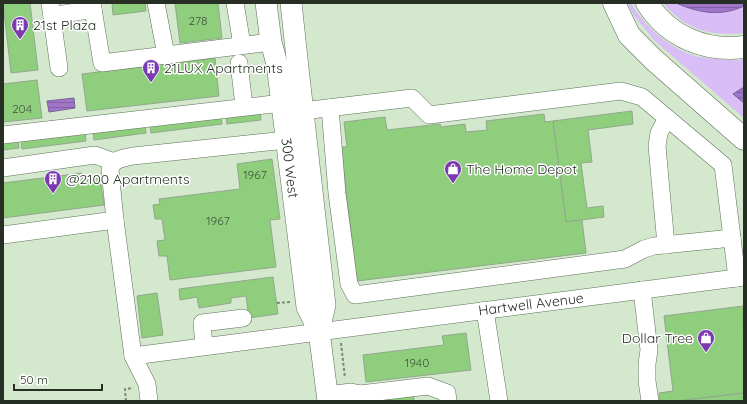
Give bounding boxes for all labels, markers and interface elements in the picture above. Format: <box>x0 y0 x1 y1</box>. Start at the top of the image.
house number: 278 <box>188 13 208 28</box>
building icon: 21st Plaza <box>10 15 30 40</box>
place label: 21st Plaza <box>33 16 96 34</box>
building icon: 21LUX Apartments <box>141 58 161 83</box>
place label: 21LUX Apartments <box>164 59 283 77</box>
house number: 204 <box>12 101 32 116</box>
street label: 300 West <box>277 137 303 199</box>
shop icon: The Home Depot <box>443 159 463 184</box>
place label: The Home Depot <box>466 160 577 178</box>
house number: 1967 <box>243 167 267 182</box>
building icon: @2100 Apartments <box>43 169 63 194</box>
place label: @2100 Apartments <box>66 170 190 188</box>
house number: 1967 <box>206 213 230 228</box>
street label: Hartwell Avenue <box>477 289 585 319</box>
shop icon: Dollar Tree <box>696 328 716 353</box>
place label: Dollar Tree <box>622 329 693 347</box>
house number: 1940 <box>405 355 429 370</box>
scale bar <box>14 366 102 392</box>
text: 50 m <box>20 372 48 387</box>

